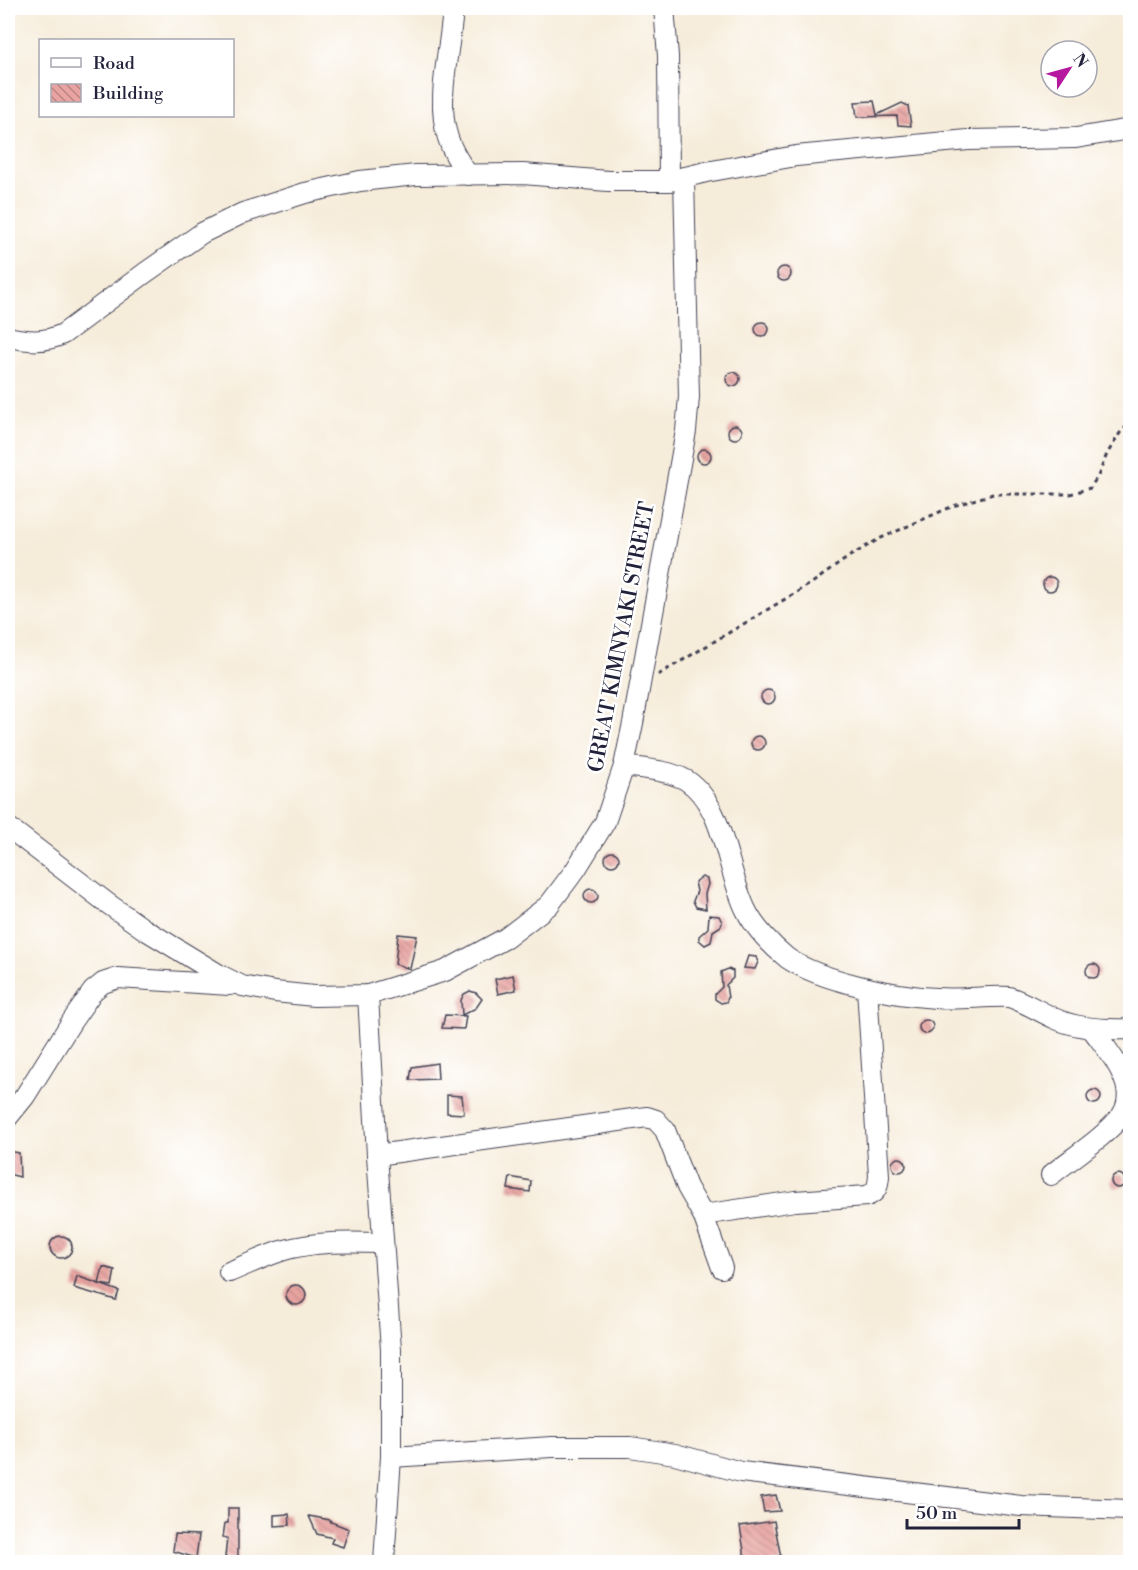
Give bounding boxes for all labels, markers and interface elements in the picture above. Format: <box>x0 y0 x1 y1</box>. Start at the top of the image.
legend <box>39 39 234 117</box>
north arrow <box>1039 39 1099 99</box>
text: N <box>1069 50 1092 72</box>
text: Road <box>93 52 136 75</box>
text: Building <box>92 82 164 105</box>
street label: GREAT KIMNYAKI STREET <box>583 499 661 775</box>
scale bar <box>907 1492 1020 1530</box>
text: 50 m <box>916 1502 958 1525</box>

